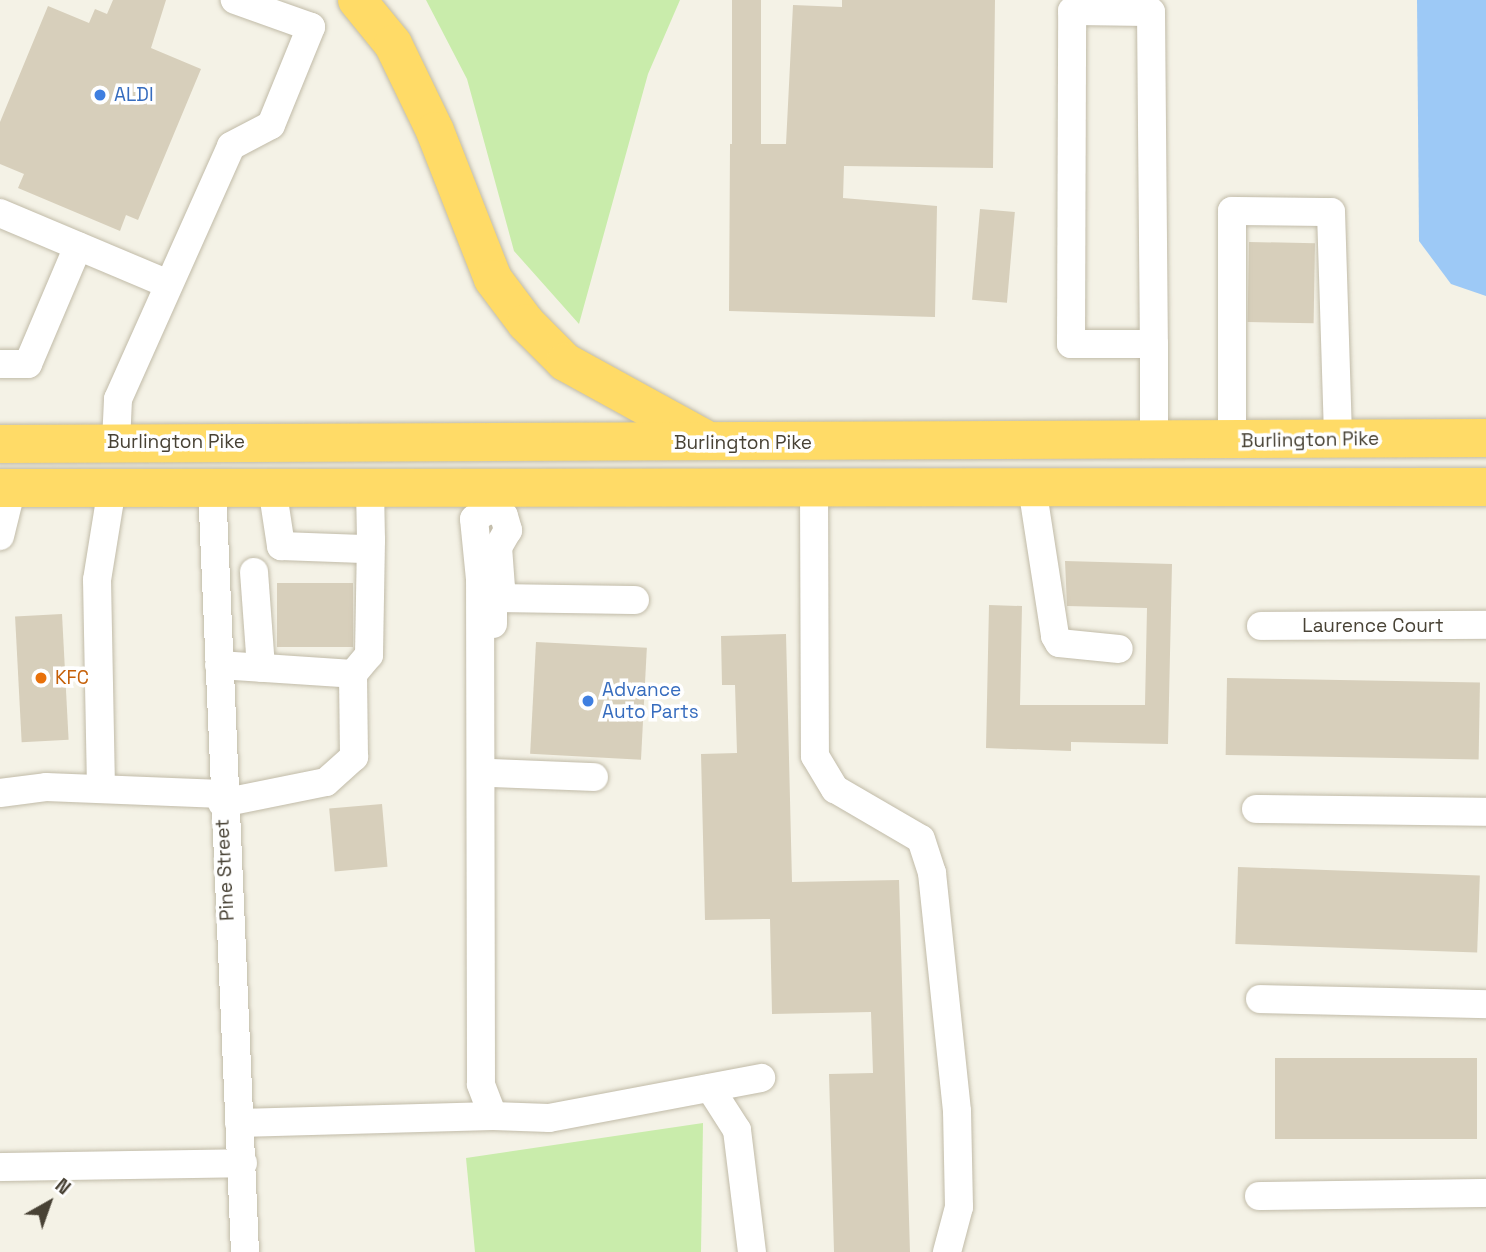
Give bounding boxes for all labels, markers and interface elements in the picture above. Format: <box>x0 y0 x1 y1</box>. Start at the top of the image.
place label: ALDI <box>114 84 154 106</box>
marker: ALDI <box>92 87 108 103</box>
street label: Burlington Pike <box>1241 427 1379 453</box>
street label: Burlington Pike <box>107 431 245 453</box>
street label: Burlington Pike <box>674 432 812 454</box>
street label: Laurence Court <box>1302 615 1444 637</box>
place label: KFC <box>55 667 89 689</box>
marker: KFC <box>33 670 49 686</box>
place label: Advance Auto Parts <box>602 679 699 723</box>
marker: Advance Auto Parts <box>580 693 596 709</box>
street label: Pine Street <box>211 819 239 921</box>
north arrow <box>14 1168 84 1238</box>
text: N <box>50 1173 76 1200</box>

